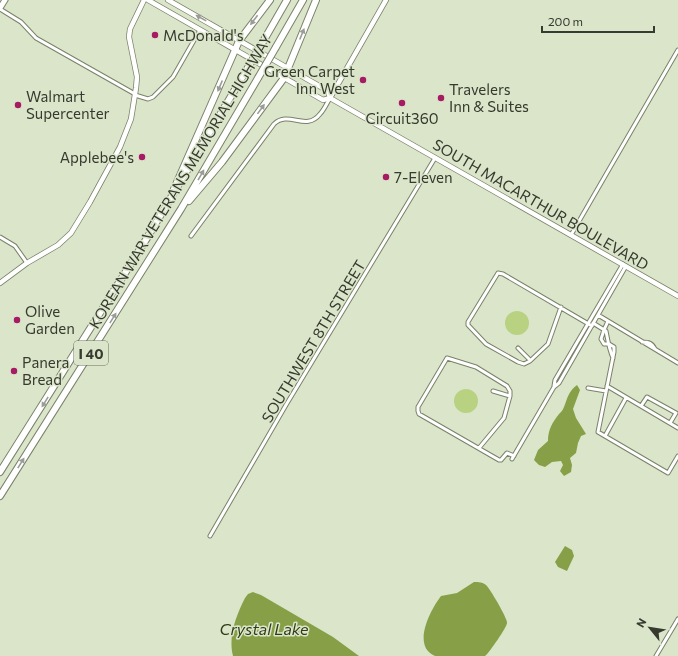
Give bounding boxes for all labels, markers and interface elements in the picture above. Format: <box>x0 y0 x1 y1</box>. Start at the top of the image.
scale bar <box>542 8 654 34</box>
text: 200 m <box>548 14 583 28</box>
one-way arrow <box>195 15 206 21</box>
one-way arrow <box>250 15 259 26</box>
place label: McDonald's <box>163 26 244 44</box>
one-way arrow <box>299 28 305 40</box>
street label: KOREAN WAR VETERANS MEMORIAL HIGHWAY <box>85 30 275 331</box>
marker: McDonald's <box>150 30 160 40</box>
place label: Green Carpet Inn West <box>264 62 355 97</box>
marker: Green Carpet Inn West <box>358 75 368 85</box>
one-way arrow <box>216 80 222 92</box>
place label: Travelers Inn & Suites <box>449 80 529 115</box>
place label: Walmart Supercenter <box>26 87 110 122</box>
marker: Travelers Inn & Suites <box>436 93 446 103</box>
marker: Circuit360 <box>397 98 407 108</box>
marker: Walmart Supercenter <box>13 100 23 110</box>
one-way arrow <box>257 104 265 114</box>
place label: Circuit360 <box>365 109 439 127</box>
street label: SOUTH MACARTHUR BOULEVARD <box>430 135 652 273</box>
place label: Applebee's <box>60 148 134 166</box>
marker: Applebee's <box>137 152 147 162</box>
place label: 7-Eleven <box>394 168 453 186</box>
one-way arrow <box>197 169 204 181</box>
marker: 7-Eleven <box>381 172 391 182</box>
street label: SOUTHWEST 8TH STREET <box>257 256 369 425</box>
place label: Olive Garden <box>25 302 75 337</box>
one-way arrow <box>109 313 117 323</box>
marker: Olive Garden <box>12 315 22 325</box>
road number: I 40 <box>74 341 108 365</box>
place label: Panera Bread <box>22 353 69 388</box>
marker: Panera Bread <box>9 366 19 376</box>
one-way arrow <box>41 396 48 407</box>
one-way arrow <box>17 458 25 468</box>
north arrow <box>630 608 670 648</box>
text: N <box>633 616 649 630</box>
water label: Crystal Lake <box>219 619 309 638</box>

